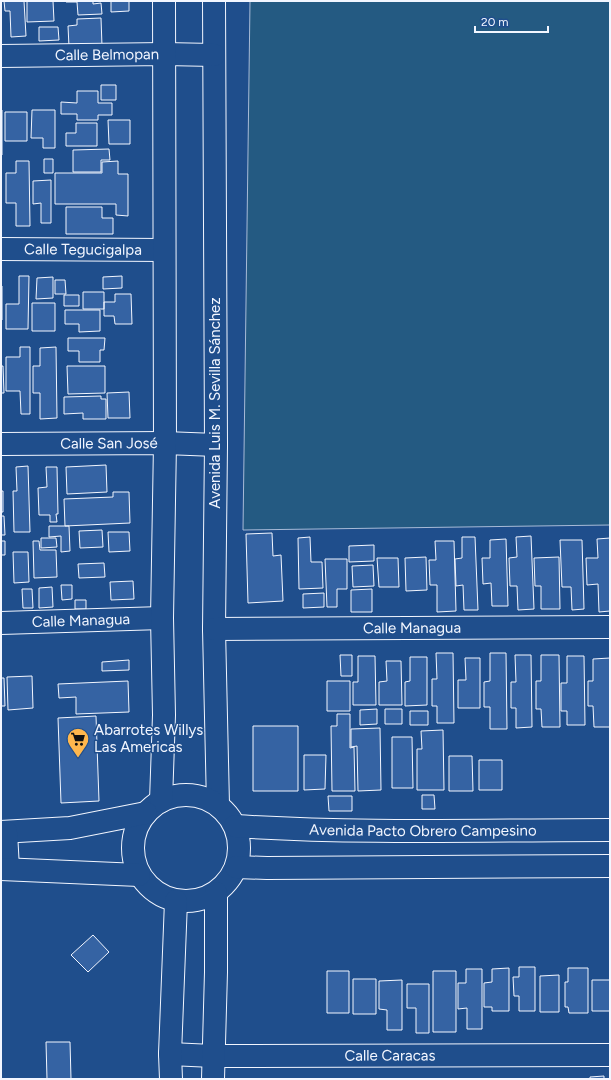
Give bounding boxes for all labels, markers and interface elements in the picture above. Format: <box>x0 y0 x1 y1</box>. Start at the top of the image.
scale bar <box>475 8 548 34</box>
text: 20 m <box>481 15 509 29</box>
street label: Calle Belmopan <box>55 45 159 64</box>
street label: Calle Tegucigalpa <box>24 240 142 259</box>
street label: Avenida Luis M. Sevilla Sánchez <box>206 297 224 509</box>
street label: Calle San José <box>60 434 158 453</box>
street label: Calle Managua <box>32 610 130 631</box>
street label: Calle Managua <box>363 619 461 637</box>
place label: Abarrotes Willys Las Americas <box>94 721 203 756</box>
supermarket icon: Abarrotes Willys Las Americas <box>65 726 91 759</box>
street label: Avenida Pacto Obrero Campesino <box>309 820 537 840</box>
street label: Calle Caracas <box>344 1046 435 1065</box>

